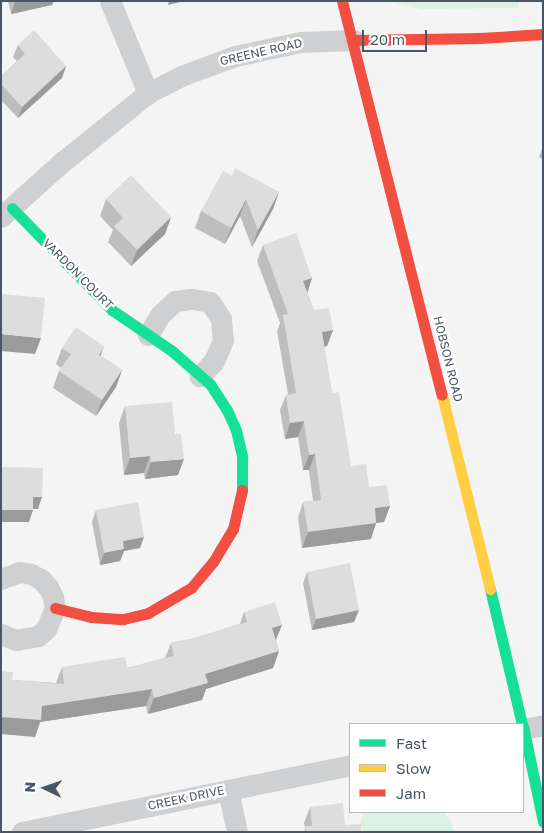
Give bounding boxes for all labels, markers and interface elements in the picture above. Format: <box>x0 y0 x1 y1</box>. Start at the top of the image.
scale bar <box>364 20 429 52</box>
text: 20 m <box>370 30 405 48</box>
street label: GREENE ROAD <box>218 36 304 68</box>
street label: VARDON COURT <box>40 236 116 312</box>
street label: HOBSON ROAD <box>430 315 466 403</box>
legend <box>349 723 524 813</box>
text: Fast <box>396 734 427 752</box>
text: Slow <box>396 759 431 777</box>
north arrow <box>20 763 70 813</box>
text: N <box>21 781 38 793</box>
street label: CREEK DRIVE <box>146 783 226 813</box>
text: Jam <box>396 784 426 802</box>

